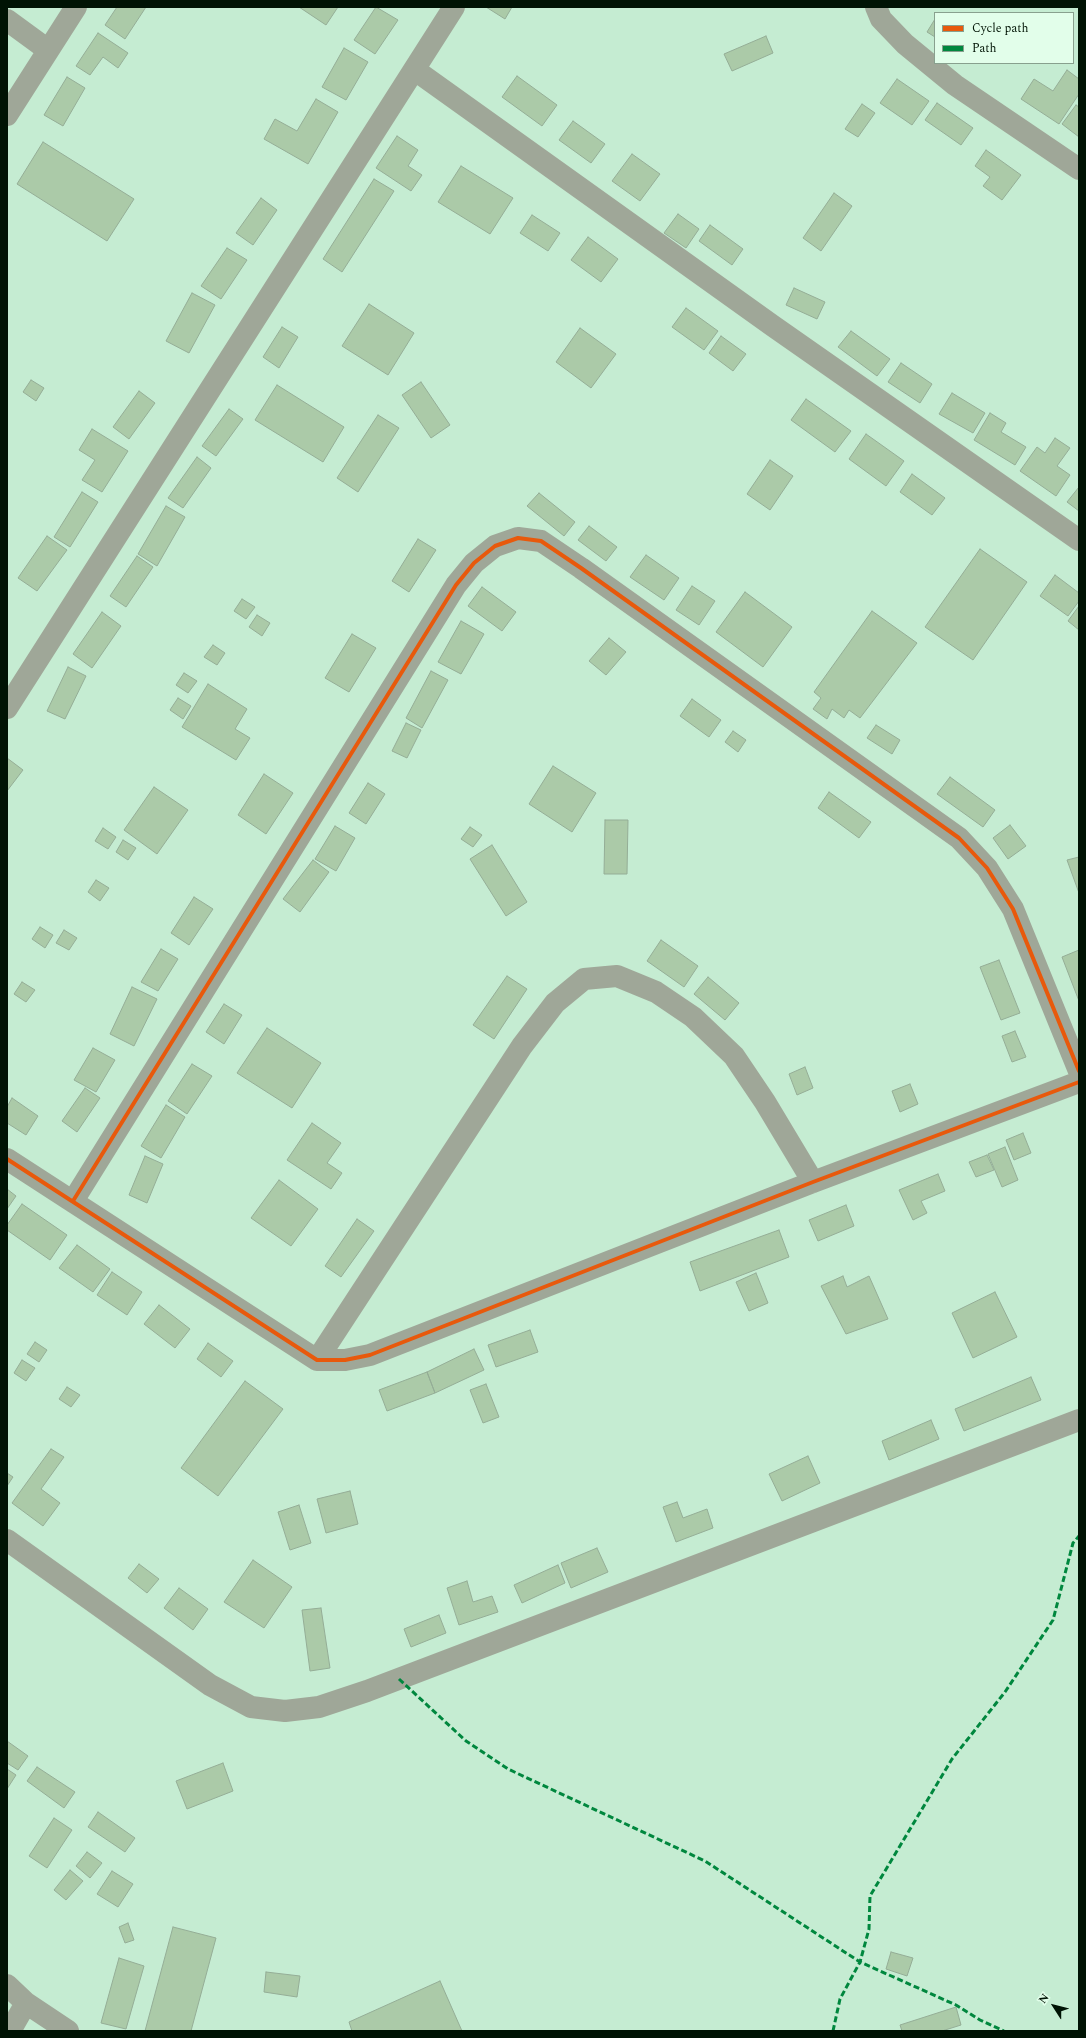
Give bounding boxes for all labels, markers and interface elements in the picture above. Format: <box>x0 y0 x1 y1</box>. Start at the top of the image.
legend <box>934 12 1074 64</box>
text: Cycle path <box>972 19 1029 38</box>
text: Path <box>972 39 997 58</box>
north arrow <box>1034 1986 1074 2026</box>
text: N <box>1034 1990 1053 2007</box>

